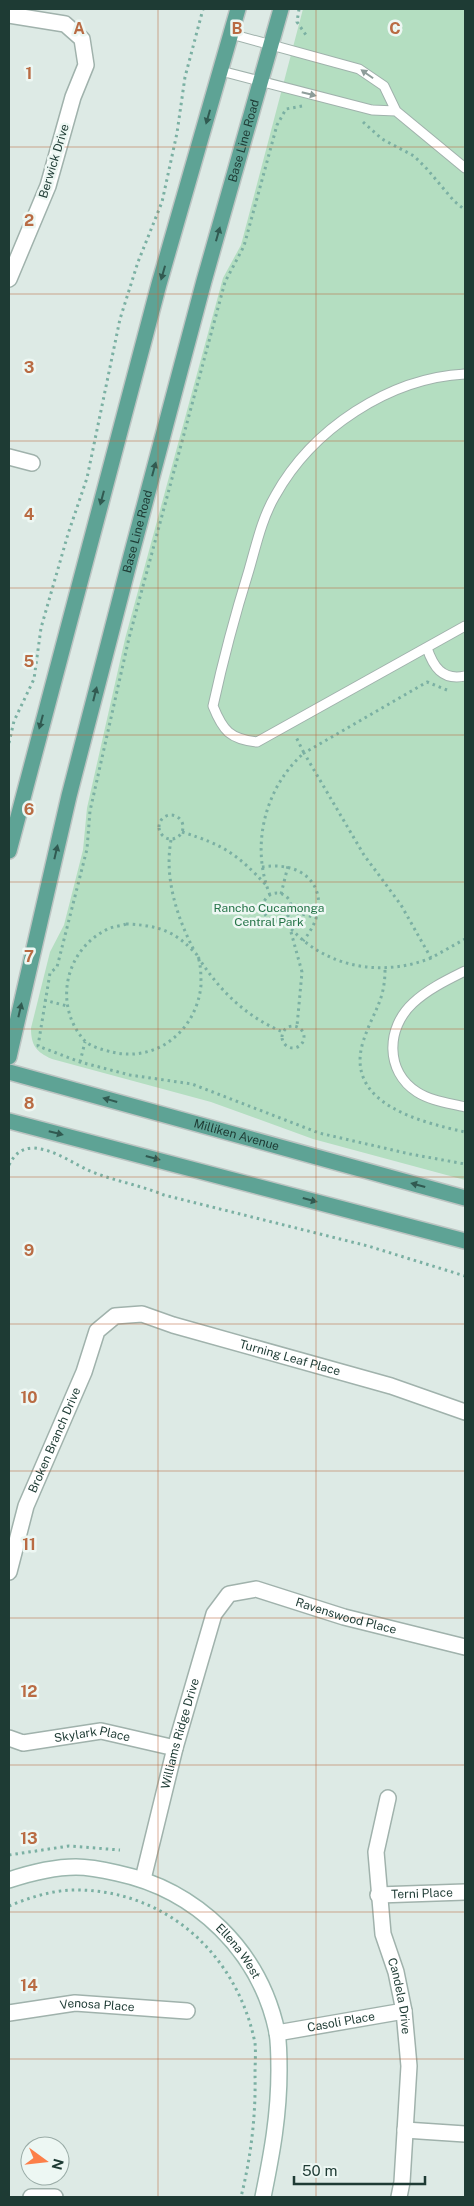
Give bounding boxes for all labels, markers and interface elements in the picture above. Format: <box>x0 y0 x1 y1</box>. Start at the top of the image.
text: A <box>73 19 85 38</box>
text: B <box>232 19 243 38</box>
text: C <box>389 19 401 38</box>
text: 1 <box>26 64 32 83</box>
one-way arrow <box>360 69 374 79</box>
one-way arrow <box>301 90 317 98</box>
street label: Base Line Road <box>225 98 262 184</box>
one-way arrow <box>203 110 211 125</box>
street label: Berwick Drive <box>36 122 72 200</box>
text: 2 <box>24 211 34 230</box>
one-way arrow <box>214 227 222 242</box>
one-way arrow <box>158 266 166 281</box>
text: 3 <box>24 358 34 377</box>
one-way arrow <box>150 461 158 477</box>
street label: Base Line Road <box>120 488 155 575</box>
one-way arrow <box>98 490 106 505</box>
text: 4 <box>24 505 35 524</box>
text: 5 <box>24 652 35 671</box>
one-way arrow <box>91 686 99 701</box>
one-way arrow <box>37 715 45 730</box>
text: 6 <box>24 800 34 819</box>
one-way arrow <box>52 844 60 859</box>
park label: Rancho Cucamonga Central Park <box>214 901 324 929</box>
text: 7 <box>24 947 34 966</box>
one-way arrow <box>16 1002 24 1018</box>
text: 8 <box>24 1094 35 1113</box>
one-way arrow <box>102 1096 117 1104</box>
street label: Milliken Avenue <box>192 1116 281 1153</box>
one-way arrow <box>48 1129 63 1137</box>
one-way arrow <box>145 1155 160 1163</box>
one-way arrow <box>411 1181 426 1189</box>
one-way arrow <box>302 1196 317 1204</box>
text: 9 <box>24 1241 34 1260</box>
street label: Turning Leaf Place <box>238 1337 342 1379</box>
street label: Broken Branch Drive <box>26 1385 84 1495</box>
text: 10 <box>20 1388 38 1407</box>
text: 11 <box>22 1535 36 1554</box>
street label: Ravenswood Place <box>294 1595 398 1637</box>
street label: Williams Ridge Drive <box>158 1676 202 1790</box>
text: 12 <box>20 1682 38 1701</box>
street label: Skylark Place <box>53 1724 132 1745</box>
text: 13 <box>20 1829 38 1848</box>
street label: Terni Place <box>391 1885 453 1902</box>
street label: Ellena West <box>213 1921 264 1981</box>
street label: Candela Drive <box>385 1956 413 2035</box>
text: 14 <box>20 1976 38 1995</box>
street label: Venosa Place <box>59 1996 135 2014</box>
street label: Casoli Place <box>306 2009 376 2035</box>
north arrow <box>20 2136 70 2186</box>
scale bar <box>294 2154 425 2186</box>
text: N <box>48 2157 67 2172</box>
text: 50 m <box>302 2162 337 2179</box>

